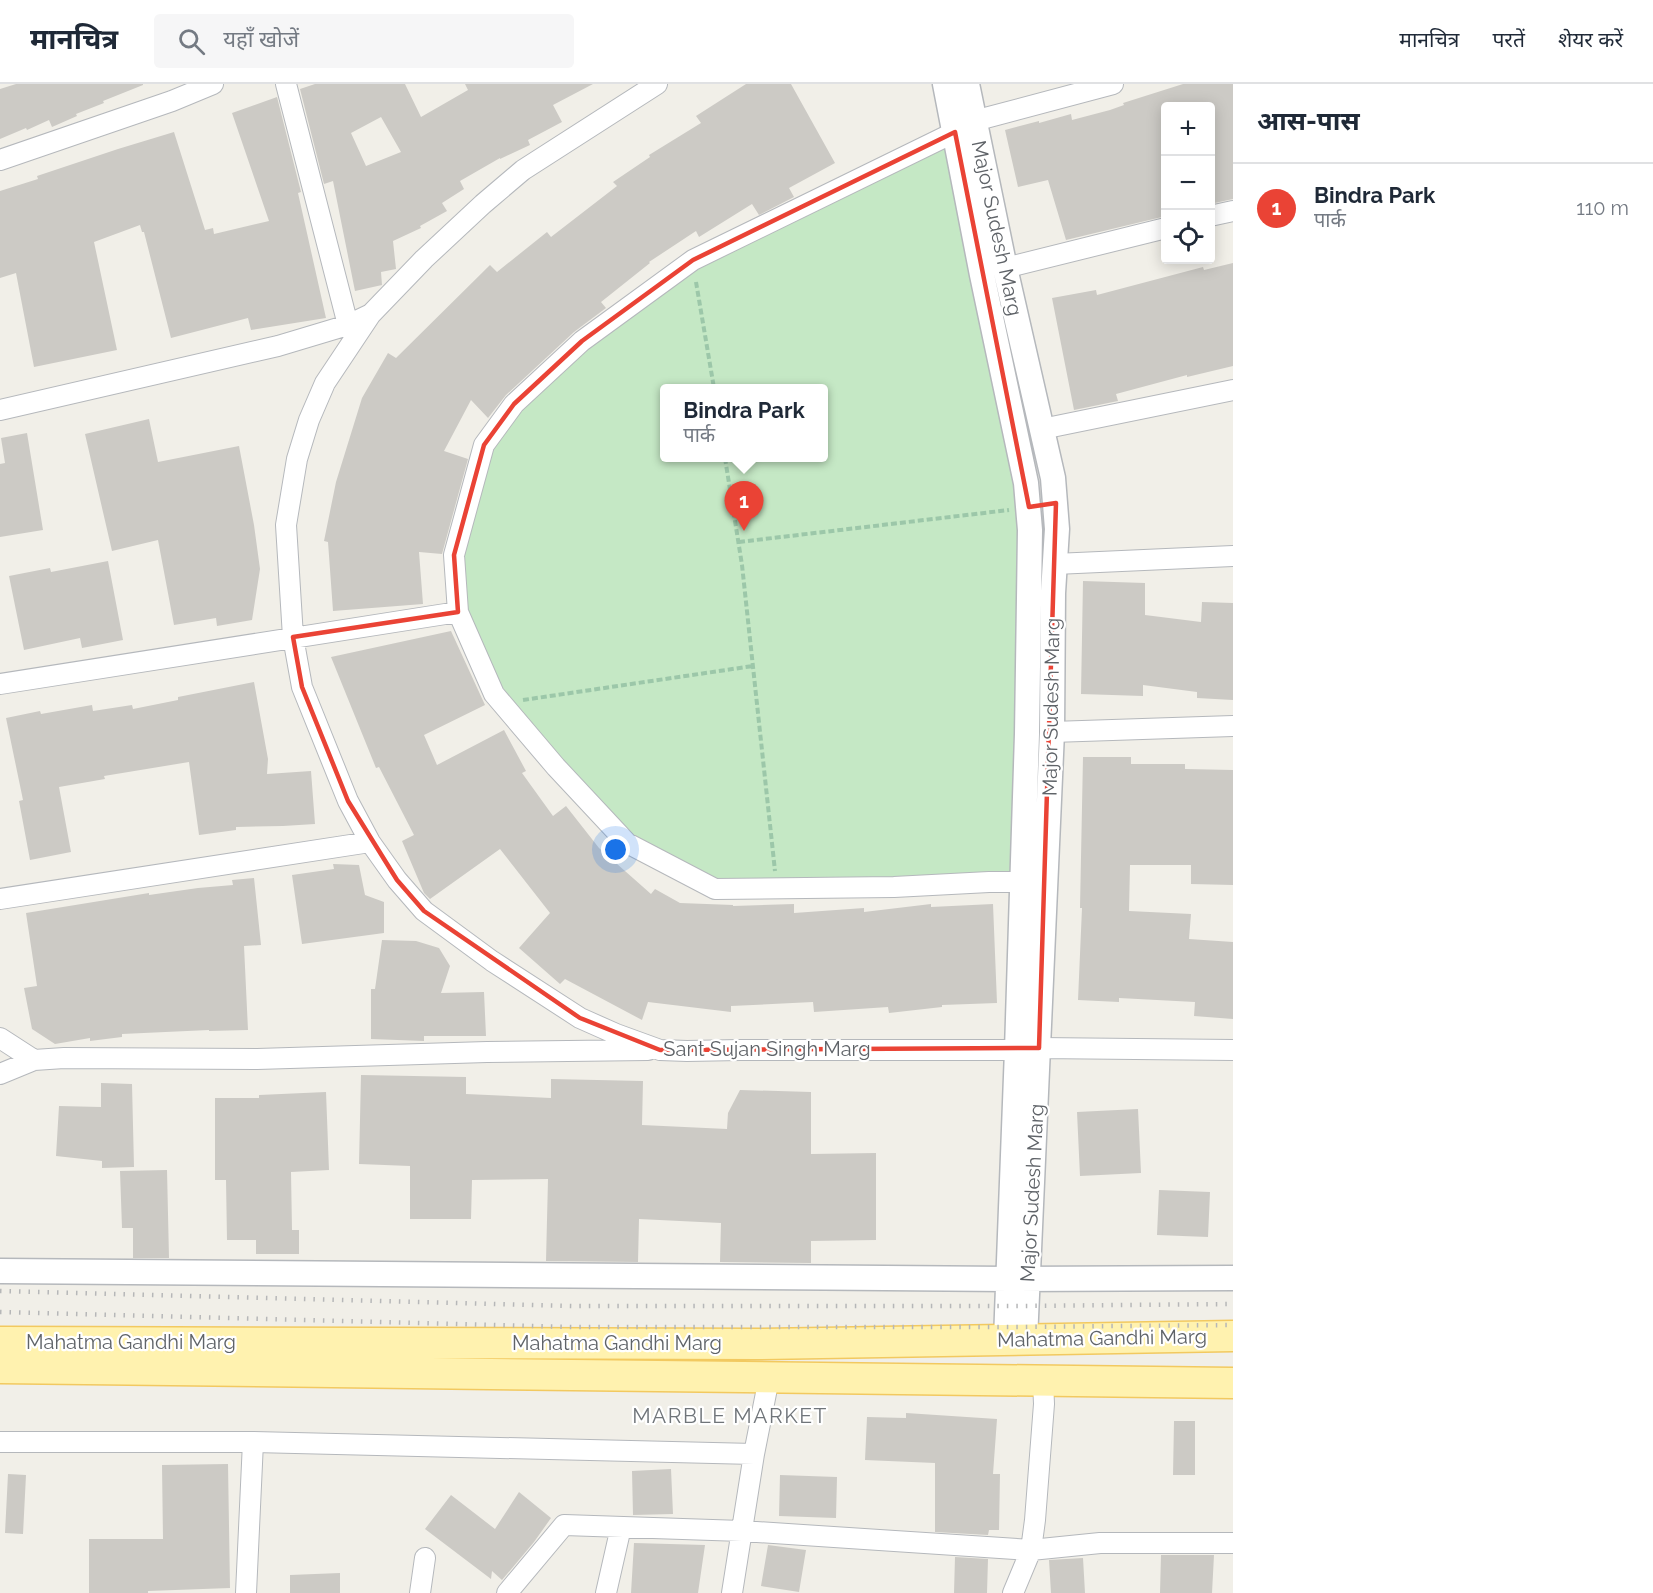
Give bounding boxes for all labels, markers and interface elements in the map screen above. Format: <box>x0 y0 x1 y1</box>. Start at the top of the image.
search box <box>154 14 574 68</box>
text: मानचित्र <box>30 23 118 56</box>
icon: search <box>175 25 208 58</box>
text: यहाँ खोजें <box>223 26 299 52</box>
text: मानचित्र <box>1399 27 1459 52</box>
text: परतें <box>1492 27 1525 52</box>
text: शेयर करें <box>1558 27 1623 52</box>
map controls <box>1161 102 1215 264</box>
button: + <box>1161 102 1215 156</box>
text: आस-पास <box>1257 106 1360 136</box>
street label: Major Sudesh Marg <box>967 138 1027 318</box>
button: − <box>1161 156 1215 210</box>
text: Bindra Park <box>1314 182 1435 208</box>
text: 1 <box>1272 196 1281 220</box>
text: 110 m <box>1576 196 1629 220</box>
text: पार्क <box>1314 208 1346 232</box>
button: locate <box>1161 210 1215 264</box>
popup <box>660 384 828 462</box>
text: Bindra Park <box>683 397 805 423</box>
text: पार्क <box>683 423 715 447</box>
pin: 1 <box>724 482 764 531</box>
street label: Major Sudesh Marg <box>1037 618 1065 796</box>
your location <box>601 835 630 864</box>
street label: Sant Sujan Singh Marg <box>663 1037 871 1061</box>
street label: Major Sudesh Marg <box>1015 1103 1049 1283</box>
street label: Mahatma Gandhi Marg <box>997 1324 1207 1352</box>
street label: Mahatma Gandhi Marg <box>26 1330 236 1354</box>
street label: Mahatma Gandhi Marg <box>512 1331 722 1355</box>
district label: MARBLE MARKET <box>632 1403 828 1428</box>

